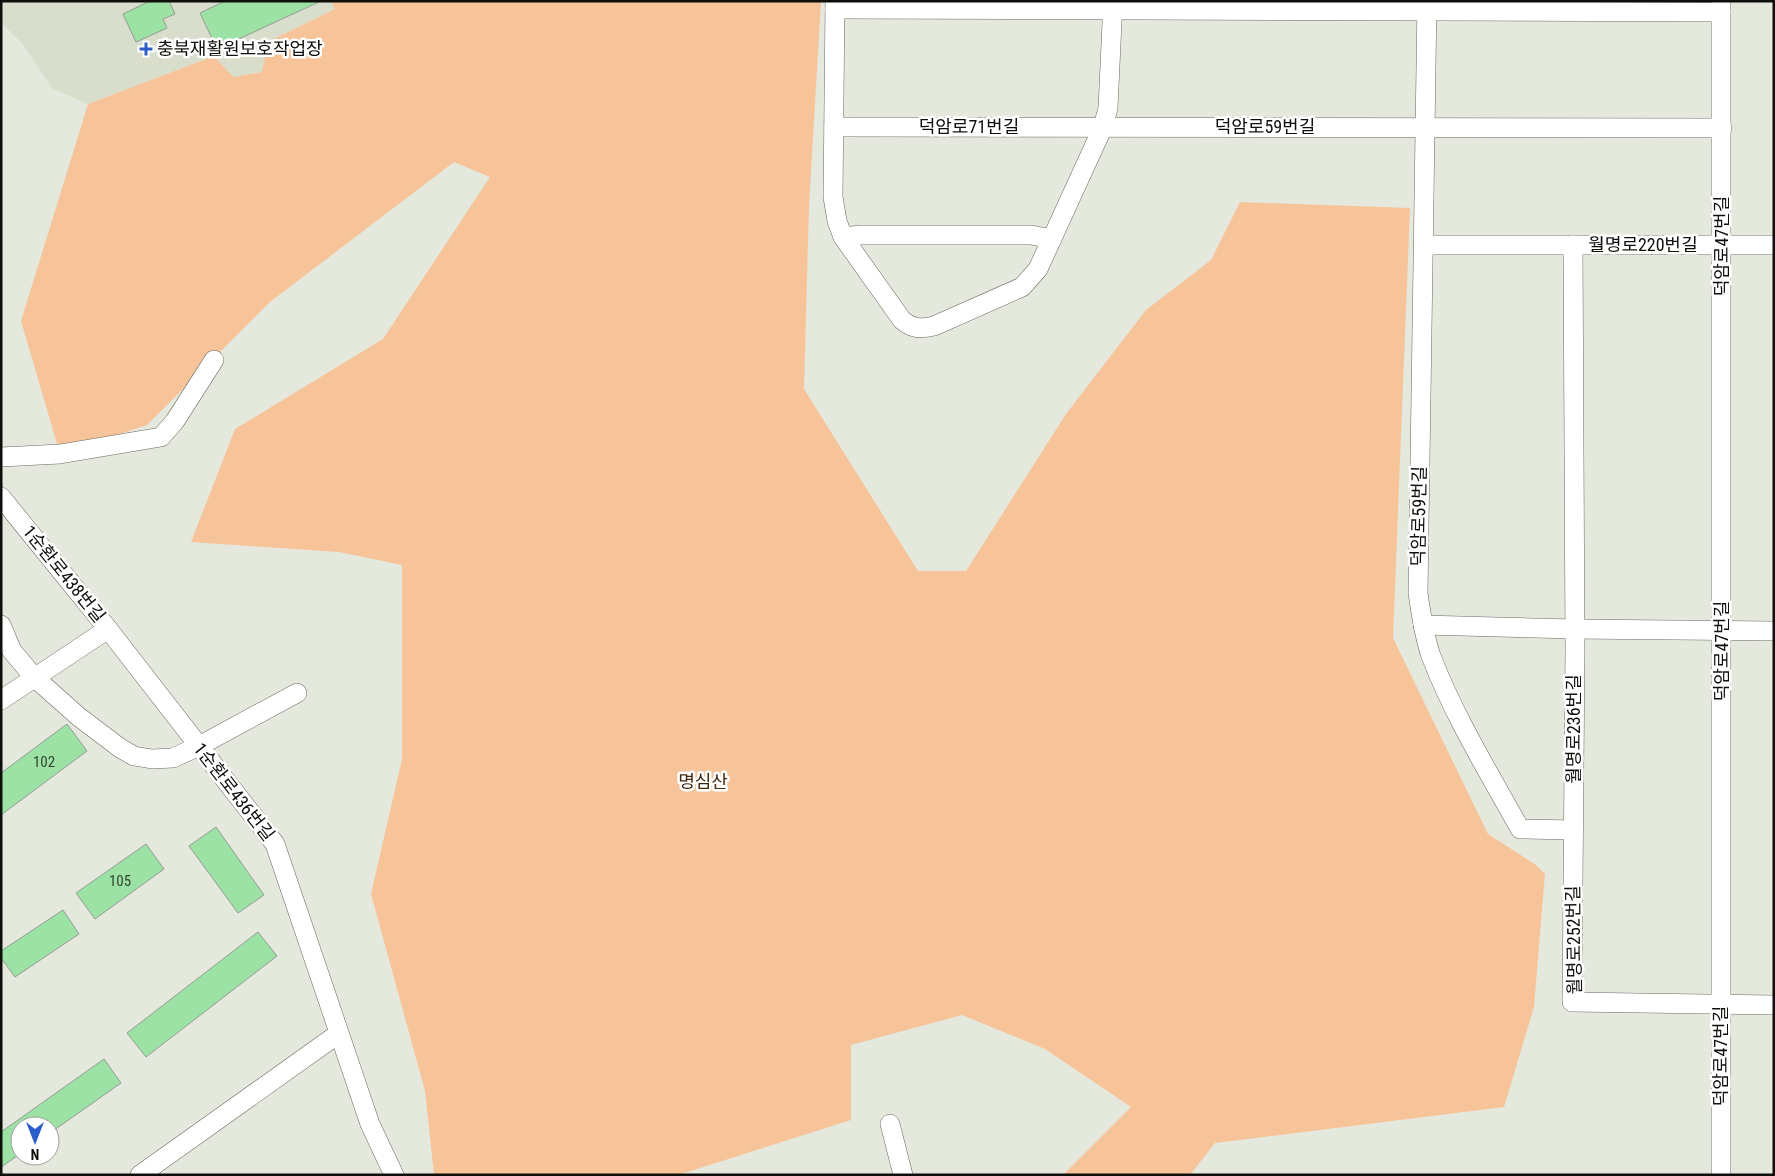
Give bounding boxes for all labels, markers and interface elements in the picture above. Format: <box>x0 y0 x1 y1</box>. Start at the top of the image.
place label: 충북재활원보호작업장 <box>157 38 323 59</box>
marker: 충북재활원보호작업장 <box>139 42 153 56</box>
street label: 덕암로71번길 <box>919 116 1019 137</box>
street label: 덕암로59번길 <box>1215 116 1315 137</box>
street label: 덕암로47번길 <box>1711 196 1732 296</box>
street label: 월명로220번길 <box>1588 234 1698 255</box>
street label: 덕암로59번길 <box>1407 466 1430 566</box>
street label: 1순환로438번길 <box>19 521 110 626</box>
street label: 덕암로47번길 <box>1711 601 1732 701</box>
street label: 월명로236번길 <box>1563 674 1584 784</box>
street label: 1순환로436번길 <box>190 739 279 845</box>
house number: 102 <box>33 753 55 771</box>
park label: 명심산 <box>678 771 728 792</box>
house number: 105 <box>109 872 131 890</box>
street label: 월명로252번길 <box>1562 885 1585 995</box>
street label: 덕암로47번길 <box>1710 1006 1731 1106</box>
north arrow <box>10 1116 60 1166</box>
text: N <box>31 1146 39 1162</box>

